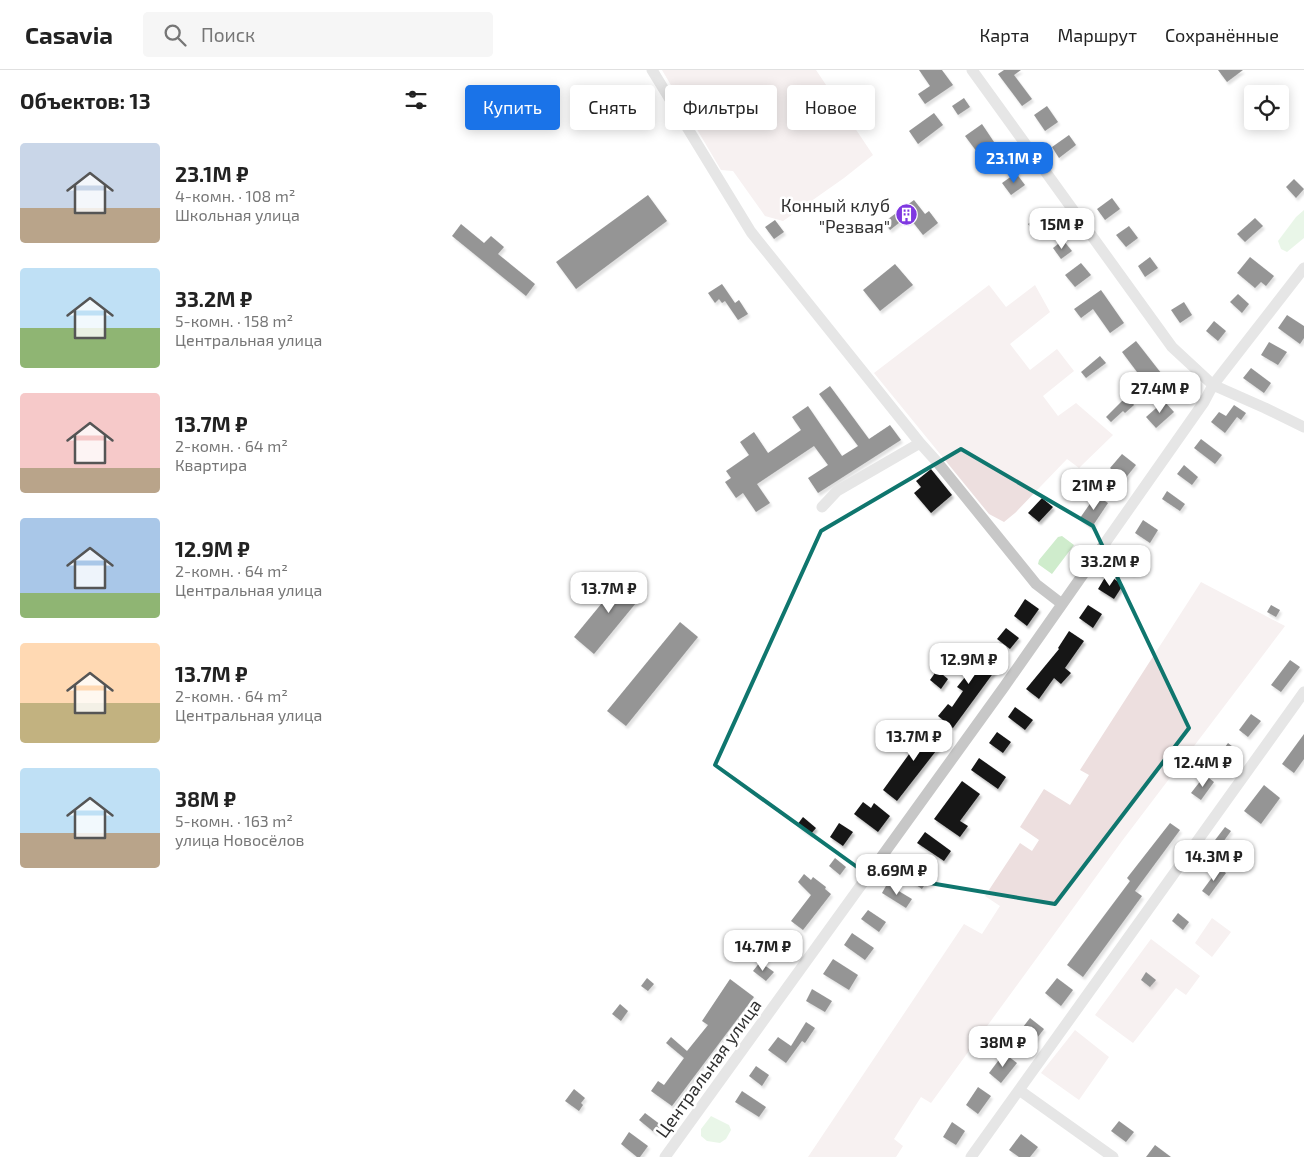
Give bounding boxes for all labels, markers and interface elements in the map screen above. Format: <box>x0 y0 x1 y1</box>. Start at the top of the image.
search box <box>143 12 493 57</box>
text: Casavia <box>25 20 113 49</box>
icon: search <box>161 21 189 49</box>
text: Поиск <box>201 23 255 46</box>
text: Карта <box>979 24 1029 46</box>
text: Маршрут <box>1057 24 1137 46</box>
text: Сохранённые <box>1165 24 1279 46</box>
chip: Купить <box>465 85 560 130</box>
chip: Снять <box>570 85 655 130</box>
chip: Фильтры <box>665 85 777 130</box>
chip: Новое <box>787 85 875 130</box>
map controls <box>1244 85 1289 130</box>
button: locate <box>1244 85 1289 130</box>
icon: filters <box>402 86 430 114</box>
text: Объектов: 13 <box>20 88 151 113</box>
pin: 23.1M ₽ <box>968 142 1060 184</box>
text: 23.1M ₽ <box>986 148 1042 167</box>
text: 23.1M ₽ <box>175 161 249 186</box>
icon: home <box>60 163 120 223</box>
text: 4-комн. · 108 m² <box>175 186 295 205</box>
place label: Конный клуб "Резвая" <box>781 194 890 237</box>
building icon: Конный клуб "Резвая" <box>894 203 918 227</box>
text: Школьная улица <box>175 205 300 224</box>
pin: 15M ₽ <box>1027 208 1097 250</box>
text: 15M ₽ <box>1040 214 1084 233</box>
text: 33.2M ₽ <box>175 286 252 311</box>
icon: home <box>60 288 120 348</box>
text: 5-комн. · 158 m² <box>175 311 293 330</box>
text: Центральная улица <box>175 330 322 349</box>
pin: 27.4M ₽ <box>1114 372 1206 414</box>
text: 27.4M ₽ <box>1131 378 1189 397</box>
text: 13.7M ₽ <box>175 411 248 436</box>
icon: home <box>60 413 120 473</box>
text: 2-комн. · 64 m² <box>175 436 288 455</box>
text: Квартира <box>175 455 247 474</box>
pin: 21M ₽ <box>1059 468 1129 511</box>
text: 21M ₽ <box>1072 475 1116 494</box>
text: 12.9M ₽ <box>175 536 250 561</box>
icon: home <box>60 538 120 598</box>
pin: 33.2M ₽ <box>1064 544 1156 587</box>
text: 33.2M ₽ <box>1081 551 1139 570</box>
text: 2-комн. · 64 m² <box>175 561 288 580</box>
pin: 13.7M ₽ <box>563 572 655 614</box>
text: 13.7M ₽ <box>581 578 637 597</box>
text: Центральная улица <box>175 580 322 599</box>
pin: 12.9M ₽ <box>923 642 1015 685</box>
text: 12.9M ₽ <box>940 649 998 668</box>
text: 13.7M ₽ <box>175 661 248 686</box>
icon: home <box>60 663 120 723</box>
text: 2-комн. · 64 m² <box>175 686 288 705</box>
text: Центральная улица <box>175 705 322 724</box>
pin: 13.7M ₽ <box>868 720 960 762</box>
text: 13.7M ₽ <box>886 726 942 745</box>
pin: 12.4M ₽ <box>1157 746 1249 788</box>
text: 12.4M ₽ <box>1174 752 1232 771</box>
text: 38M ₽ <box>175 786 236 811</box>
icon: home <box>60 788 120 848</box>
text: 5-комн. · 163 m² <box>175 811 293 830</box>
text: улица Новосёлов <box>175 830 304 849</box>
pin: 14.3M ₽ <box>1168 840 1260 882</box>
text: 14.3M ₽ <box>1185 846 1243 865</box>
pin: 8.69M ₽ <box>851 854 943 896</box>
text: 8.69M ₽ <box>867 860 927 879</box>
pin: 14.7M ₽ <box>717 930 809 972</box>
text: 14.7M ₽ <box>735 936 791 955</box>
street label: Центральная улица <box>650 994 766 1142</box>
pin: 38M ₽ <box>968 1026 1038 1068</box>
text: 38M ₽ <box>980 1032 1026 1051</box>

